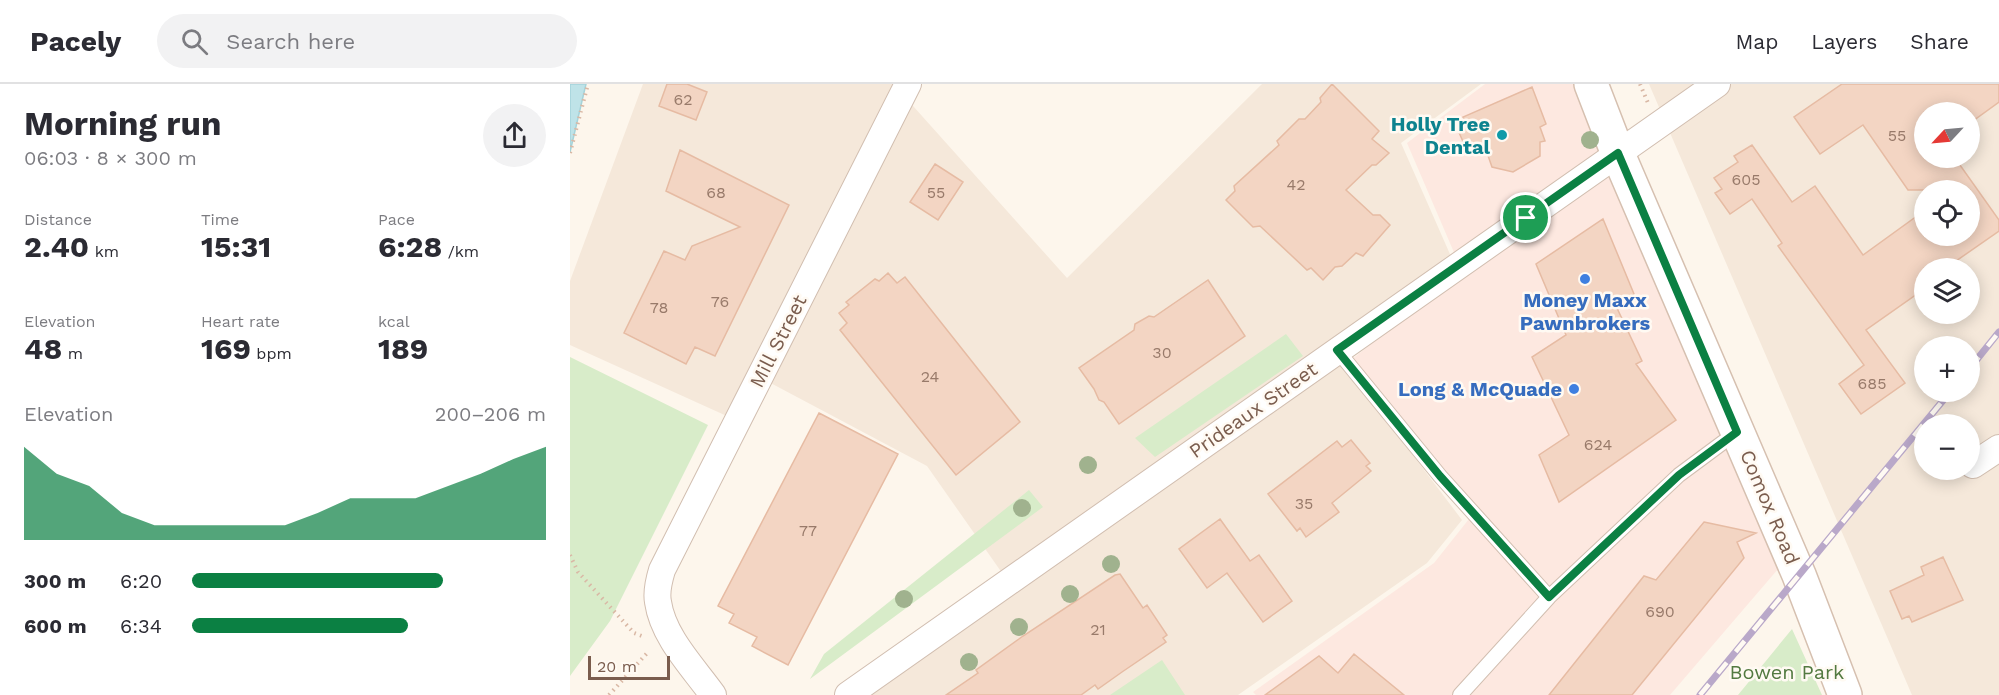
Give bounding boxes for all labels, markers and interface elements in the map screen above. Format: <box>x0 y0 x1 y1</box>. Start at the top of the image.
search box <box>157 14 577 68</box>
text: Pacely <box>30 25 121 58</box>
icon: search <box>178 25 211 58</box>
text: Search here <box>226 29 355 54</box>
text: Map <box>1735 29 1778 54</box>
text: Layers <box>1811 29 1877 54</box>
text: Share <box>1910 29 1969 54</box>
house number: 62 <box>673 90 693 109</box>
north arrow <box>1914 102 1980 168</box>
map controls <box>1914 102 1980 480</box>
text: Morning run <box>24 104 221 143</box>
button: share <box>483 104 546 167</box>
place label: Holly Tree Dental <box>1391 112 1490 159</box>
house number: 55 <box>1888 126 1906 145</box>
marker: Holly Tree Dental <box>1495 128 1509 142</box>
text: 06:03 · 8 × 300 m <box>24 146 197 170</box>
house number: 605 <box>1732 170 1761 189</box>
house number: 42 <box>1286 175 1306 194</box>
button: locate <box>1914 180 1980 246</box>
house number: 68 <box>706 183 726 202</box>
house number: 55 <box>927 183 945 202</box>
pin <box>1500 192 1551 243</box>
icon: arrive <box>1509 201 1542 234</box>
text: Distance <box>24 210 92 229</box>
text: Time <box>201 210 239 229</box>
text: Pace <box>378 210 415 229</box>
text: 2.40 <box>24 229 89 264</box>
text: 15:31 <box>201 229 271 264</box>
text: 6:28 <box>378 229 442 264</box>
text: km <box>89 242 119 261</box>
text: /km <box>442 242 479 261</box>
button: layers <box>1914 258 1980 324</box>
marker: Money Maxx Pawnbrokers <box>1578 272 1592 286</box>
place label: Money Maxx Pawnbrokers <box>1520 288 1651 335</box>
street label: Mill Street <box>744 290 812 391</box>
house number: 76 <box>711 292 729 311</box>
house number: 78 <box>650 298 668 317</box>
text: Elevation <box>24 312 95 331</box>
text: Heart rate <box>201 312 280 331</box>
text: kcal <box>378 312 410 331</box>
text: 48 <box>24 331 62 366</box>
text: 169 <box>201 331 251 366</box>
text: 189 <box>378 331 428 366</box>
button: + <box>1914 336 1980 402</box>
house number: 30 <box>1152 343 1172 362</box>
text: m <box>62 344 83 363</box>
text: bpm <box>251 344 292 363</box>
street label: Prideaux Street <box>1184 357 1322 463</box>
house number: 24 <box>921 367 940 386</box>
house number: 685 <box>1858 374 1886 393</box>
place label: Long & McQuade <box>1398 377 1562 401</box>
marker: Long & McQuade <box>1567 382 1581 396</box>
text: Elevation <box>24 402 113 426</box>
text: 200–206 m <box>435 402 546 426</box>
button: − <box>1914 414 1980 480</box>
house number: 624 <box>1584 435 1612 454</box>
street label: Comox Road <box>1735 446 1805 568</box>
house number: 35 <box>1295 494 1313 513</box>
house number: 77 <box>799 521 817 540</box>
text: 300 m <box>24 569 86 593</box>
text: 6:20 <box>120 569 162 593</box>
house number: 690 <box>1645 602 1675 621</box>
text: 600 m <box>24 614 87 638</box>
text: 6:34 <box>120 614 162 638</box>
house number: 21 <box>1090 620 1106 639</box>
scale bar <box>588 653 670 680</box>
text: 20 m <box>597 657 637 676</box>
park label: Bowen Park <box>1730 660 1844 684</box>

